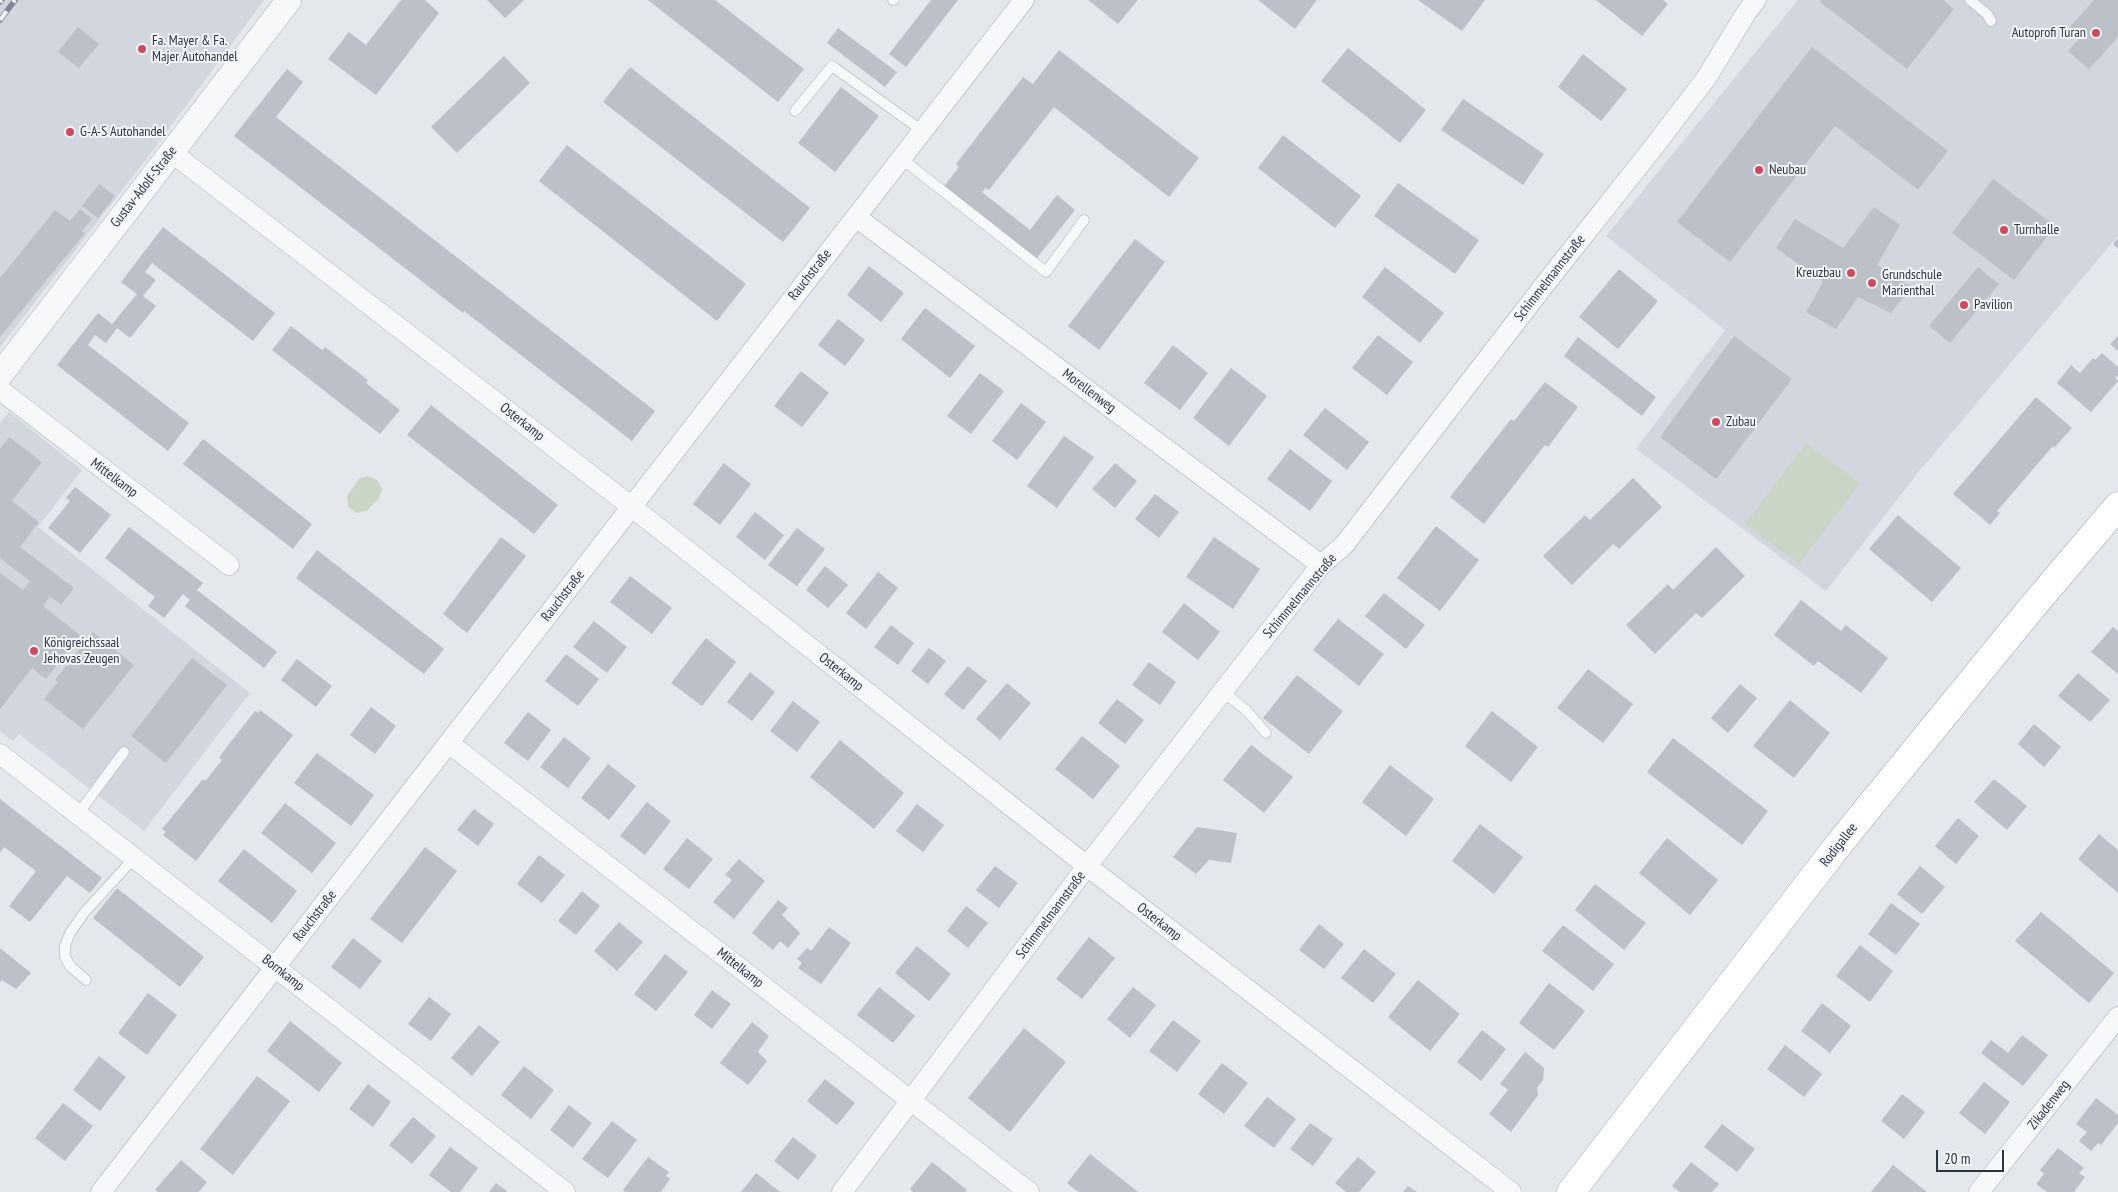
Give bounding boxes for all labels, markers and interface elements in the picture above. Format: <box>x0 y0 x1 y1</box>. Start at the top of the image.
place label: Autoprofi Turan <box>2012 25 2086 41</box>
marker: Autoprofi Turan <box>2090 27 2102 39</box>
place label: Fa. Mayer & Fa. Majer Autohandel <box>152 33 238 65</box>
marker: Fa. Mayer & Fa. Majer Autohandel <box>136 43 148 55</box>
place label: G-A-S Autohandel <box>80 124 166 140</box>
marker: G-A-S Autohandel <box>64 126 76 138</box>
street label: Gustav-Adolf-Straße <box>107 143 181 231</box>
place label: Neubau <box>1769 162 1806 178</box>
marker: Neubau <box>1753 164 1765 176</box>
place label: Turnhalle <box>2014 222 2059 238</box>
marker: Turnhalle <box>1998 224 2010 236</box>
street label: Schimmelmannstraße <box>1511 231 1589 325</box>
street label: Rauchstraße <box>785 246 835 304</box>
place label: Kreuzbau <box>1796 265 1841 281</box>
marker: Kreuzbau <box>1845 267 1857 279</box>
place label: Grundschule Marienthal <box>1882 267 1942 300</box>
marker: Grundschule Marienthal <box>1866 277 1878 289</box>
place label: Pavilion <box>1974 297 2012 313</box>
marker: Pavilion <box>1958 299 1970 311</box>
street label: Morellenweg <box>1059 365 1119 417</box>
street label: Osterkamp <box>496 399 548 445</box>
place label: Zubau <box>1726 414 1756 430</box>
marker: Zubau <box>1710 416 1722 428</box>
street label: Mittelkamp <box>87 455 141 501</box>
street label: Schimmelmannstraße <box>1260 550 1340 642</box>
street label: Rauchstraße <box>538 567 588 625</box>
place label: Königreichssaal Jehovas Zeugen <box>44 635 119 668</box>
marker: Königreichssaal Jehovas Zeugen <box>28 645 40 657</box>
street label: Osterkamp <box>815 649 867 695</box>
street label: Rodigallee <box>1817 820 1861 870</box>
street label: Schimmelmannstraße <box>1013 868 1089 962</box>
street label: Rauchstraße <box>290 887 340 945</box>
street label: Osterkamp <box>1133 899 1185 945</box>
street label: Mittelkamp <box>713 945 767 991</box>
street label: Bornkamp <box>259 951 307 995</box>
street label: Zikadenweg <box>2025 1077 2073 1133</box>
scale bar <box>1938 1140 2006 1172</box>
text: 20 m <box>1944 1149 1970 1168</box>

